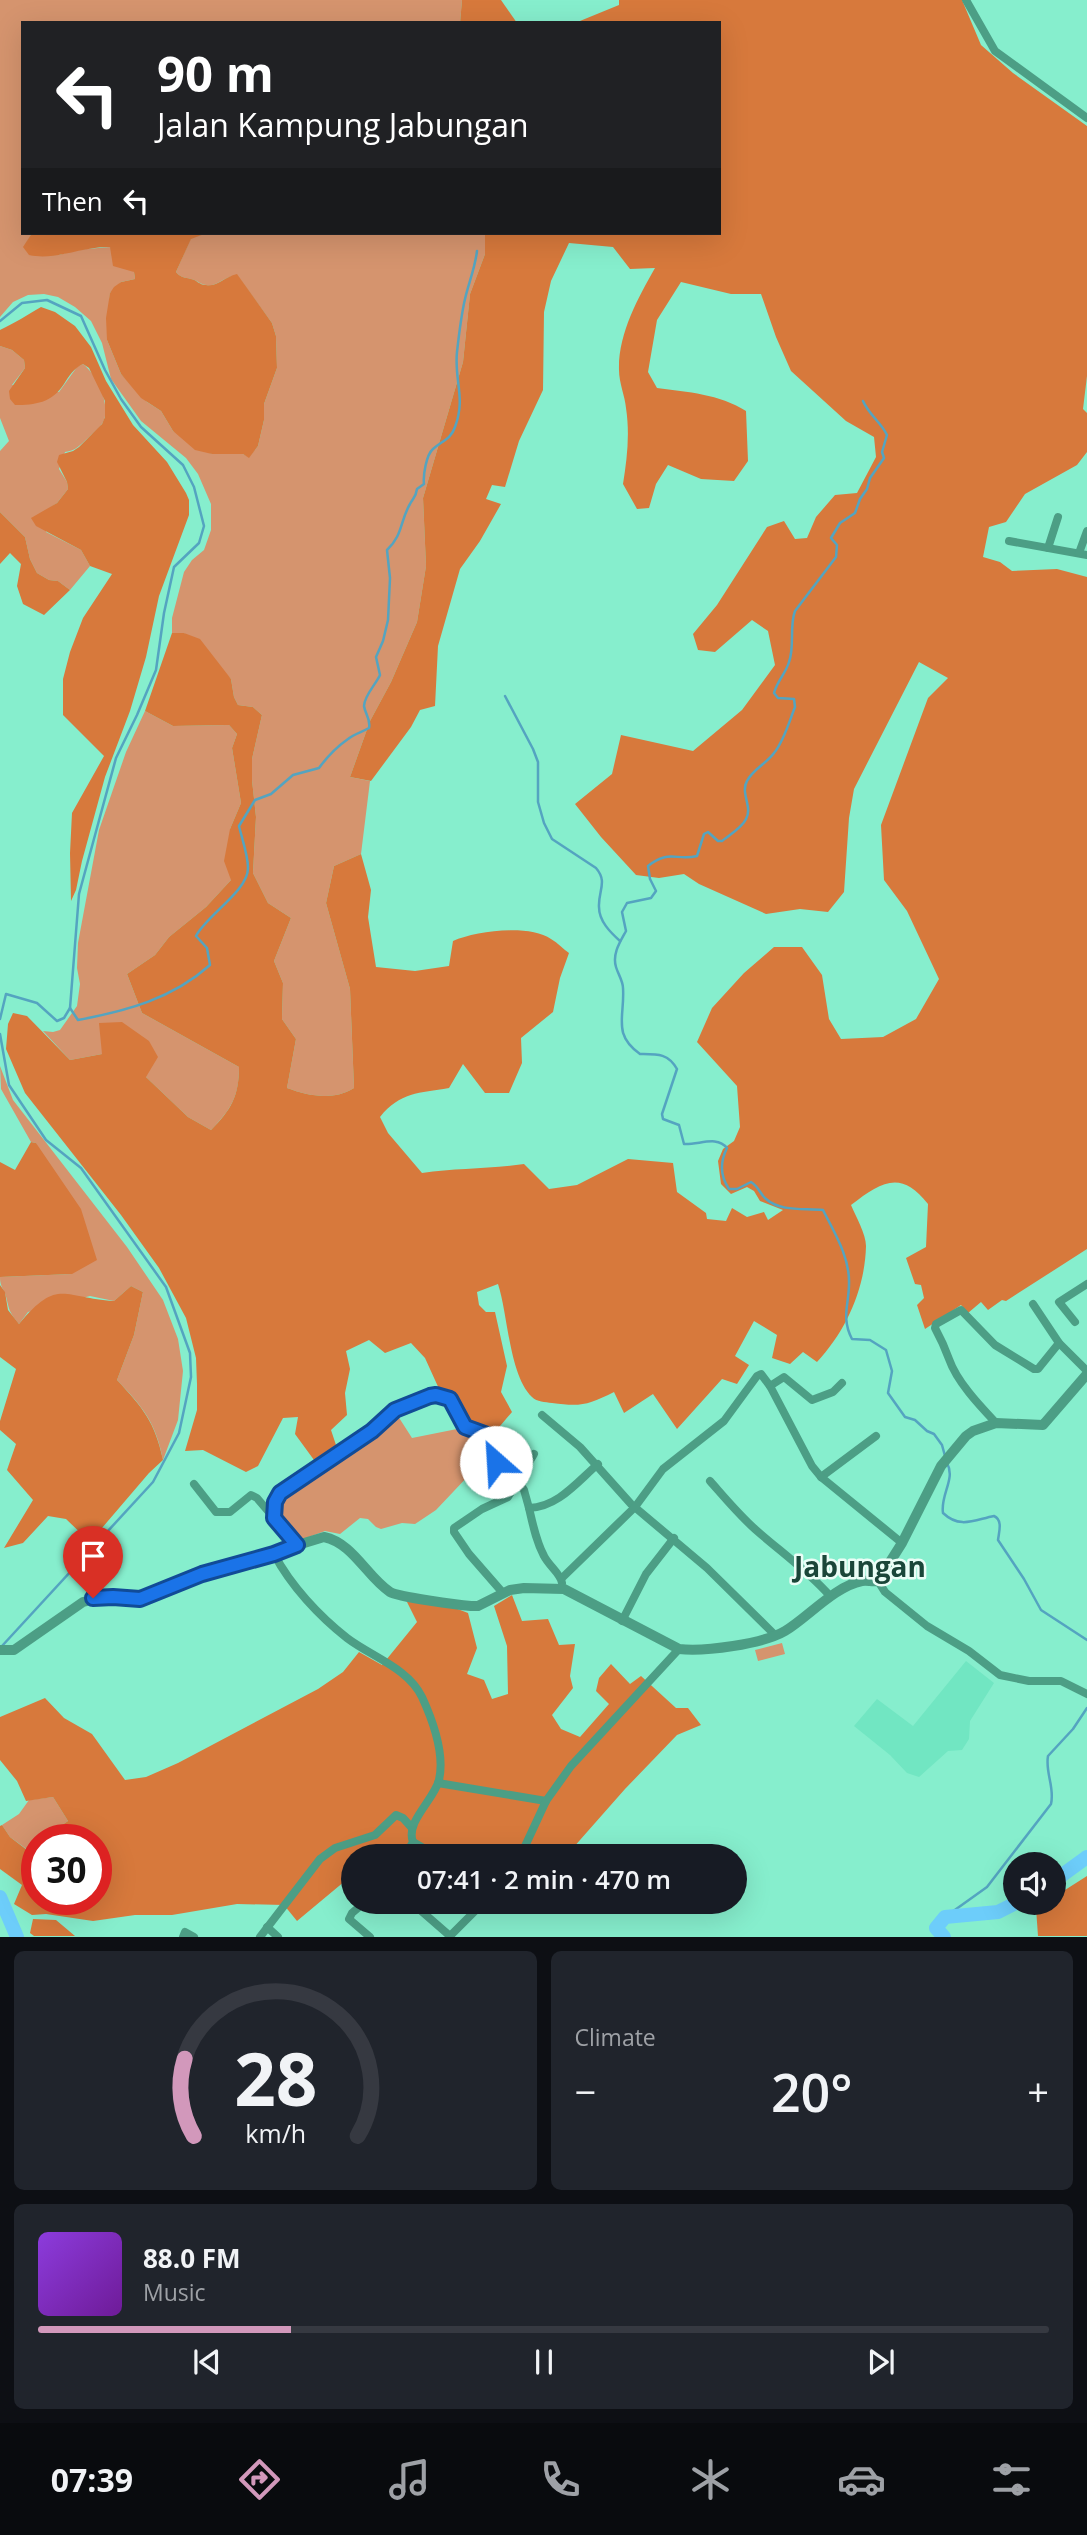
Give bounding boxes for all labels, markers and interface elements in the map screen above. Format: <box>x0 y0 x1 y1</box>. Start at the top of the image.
text: 90 m <box>157 40 274 106</box>
icon: left <box>42 49 133 140</box>
text: Jalan Kampung Jabungan <box>157 103 529 146</box>
icon: left <box>117 182 155 220</box>
text: Then <box>42 183 103 219</box>
position arrow <box>459 1425 533 1499</box>
pin <box>63 1526 123 1598</box>
icon: arrive <box>74 1537 112 1575</box>
district label: Jabungan <box>791 1547 926 1585</box>
speed limit sign: 30 <box>21 1824 112 1915</box>
map controls <box>1003 1852 1066 1915</box>
button: sound <box>1003 1852 1066 1915</box>
text: 07:41 · 2 min · 470 m <box>417 1861 671 1897</box>
text: Climate <box>575 2021 656 2053</box>
text: 28 <box>234 2029 317 2128</box>
text: 20° <box>771 2056 853 2127</box>
text: − <box>575 2065 596 2117</box>
text: + <box>1027 2065 1049 2117</box>
text: km/h <box>245 2116 306 2150</box>
text: 88.0 FM <box>143 2240 241 2276</box>
text: Music <box>143 2276 206 2308</box>
icon: previous <box>188 2343 226 2381</box>
icon: pause <box>525 2343 563 2381</box>
icon: next <box>862 2343 900 2381</box>
icon: directions <box>235 2455 284 2504</box>
icon: music <box>385 2455 434 2504</box>
icon: phone <box>536 2455 585 2504</box>
icon: climate <box>686 2455 735 2504</box>
icon: car <box>837 2455 886 2504</box>
icon: filters <box>987 2455 1036 2504</box>
text: 07:39 <box>51 2458 133 2501</box>

